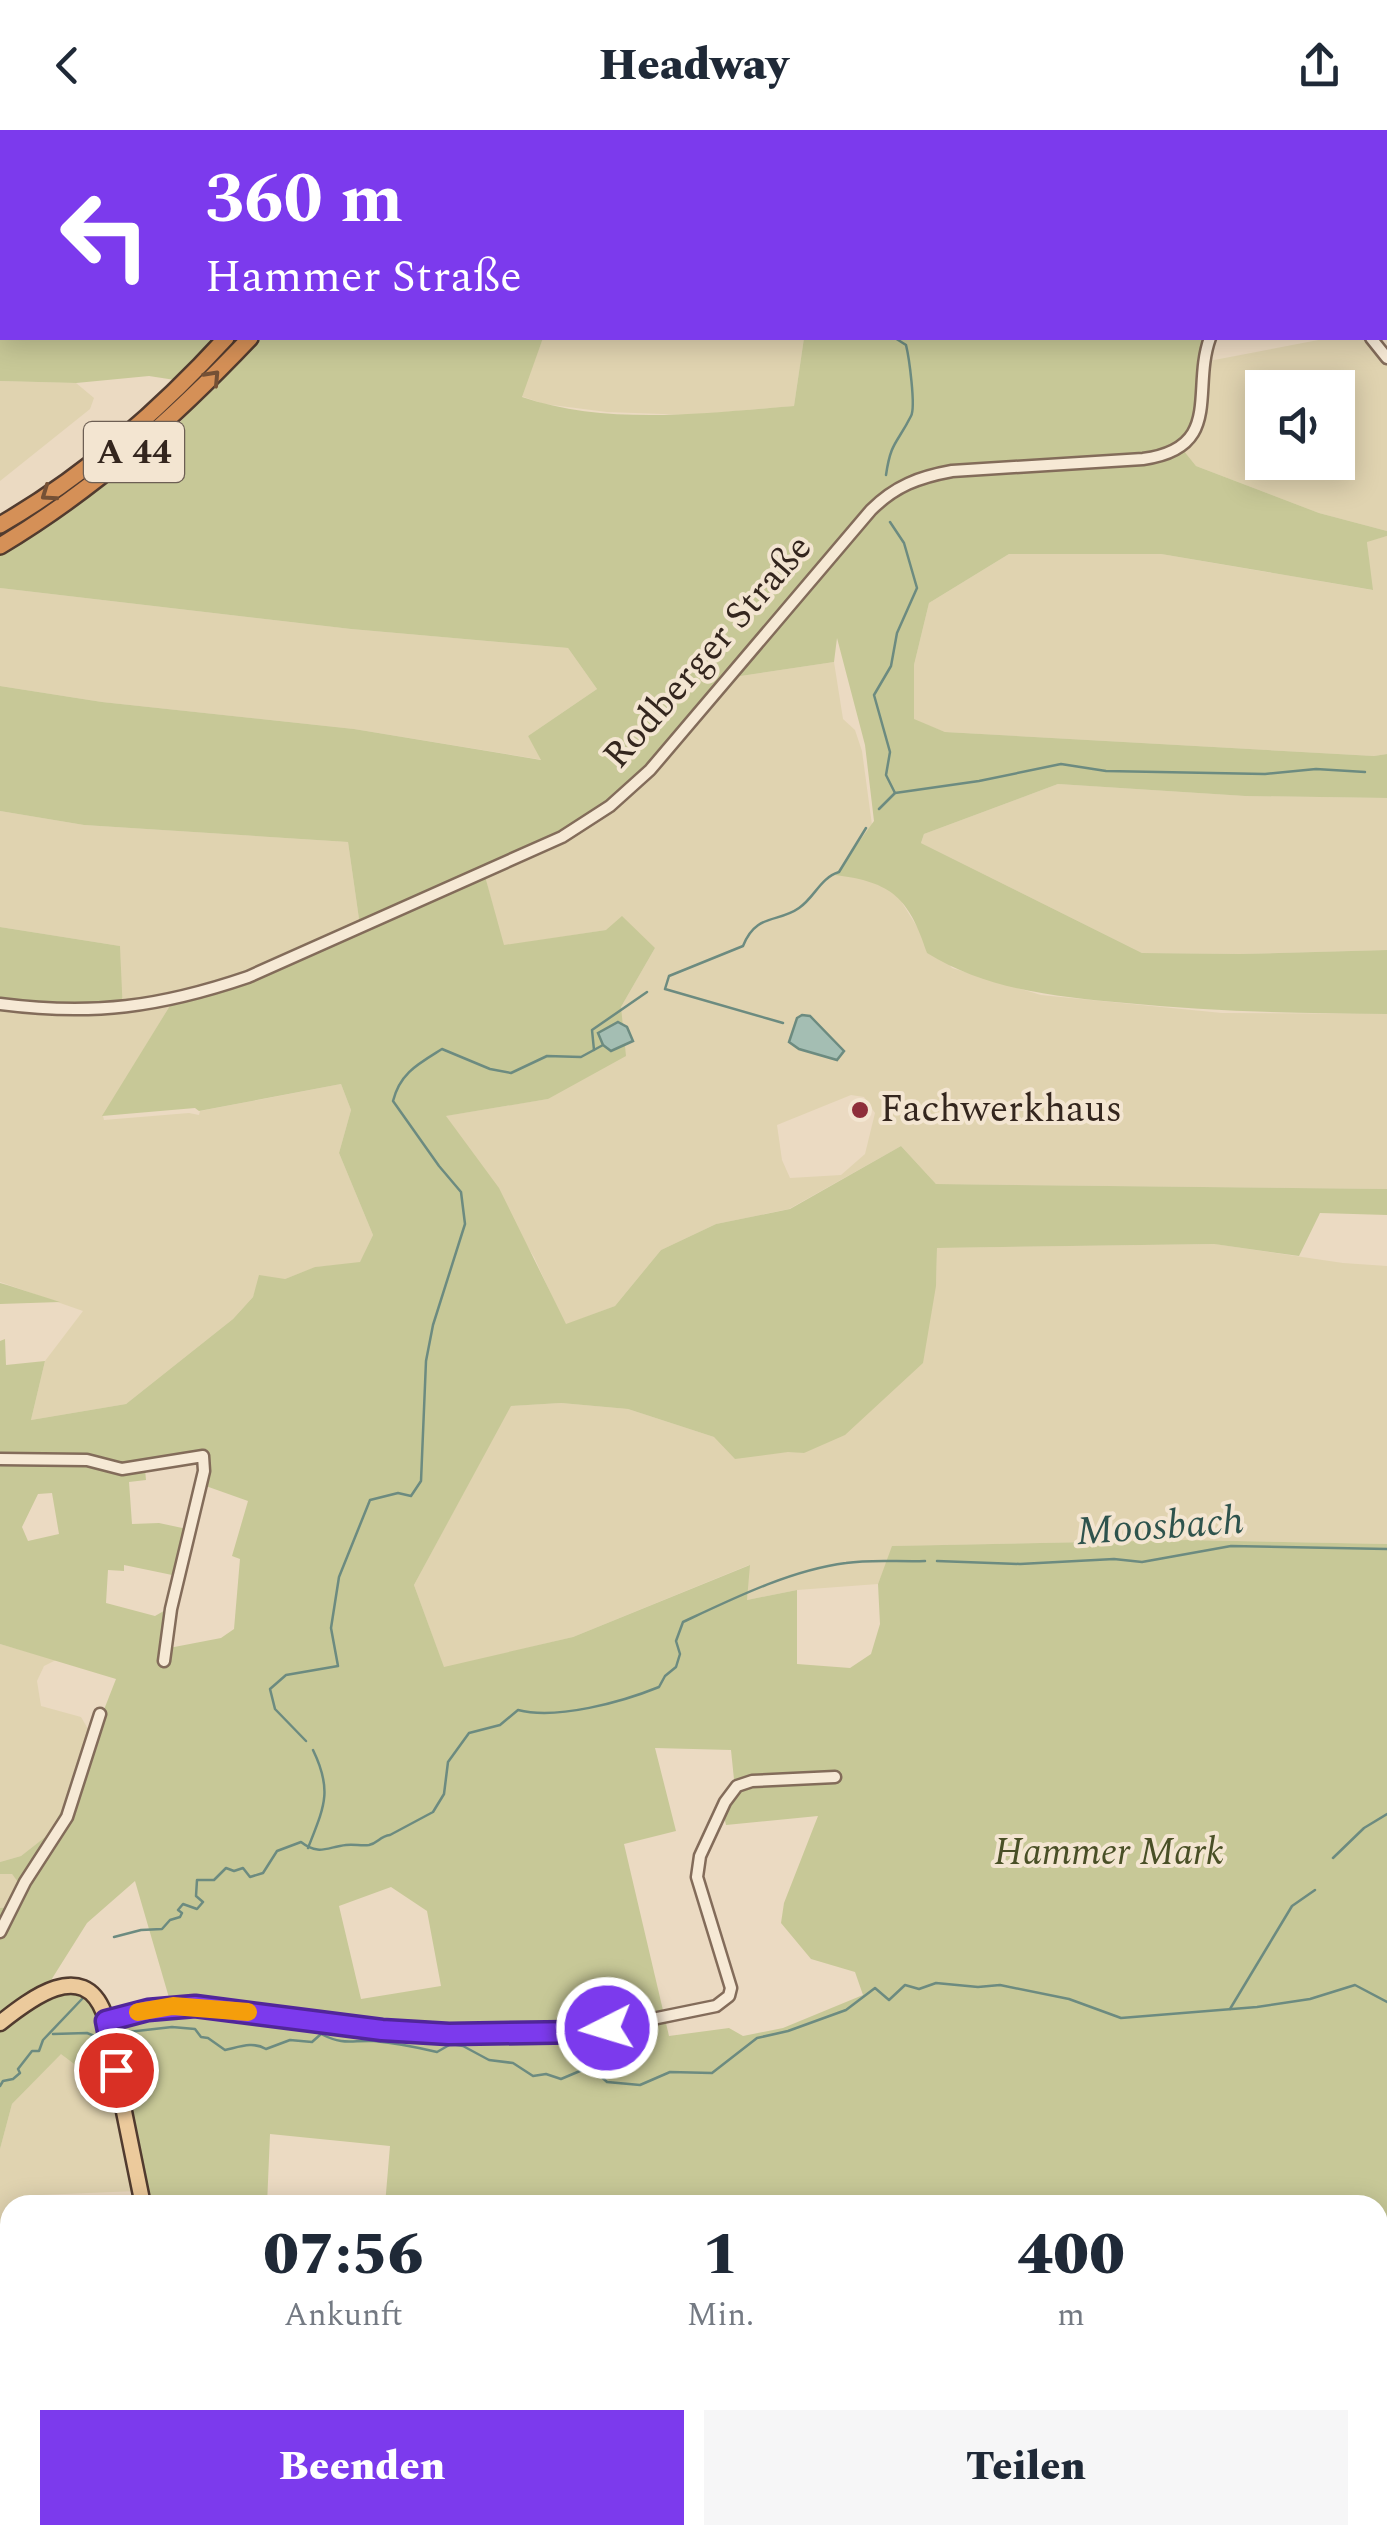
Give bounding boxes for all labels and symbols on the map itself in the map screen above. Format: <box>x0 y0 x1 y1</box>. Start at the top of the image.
one-way arrow <box>201 370 219 389</box>
road number: A 44 <box>84 422 184 482</box>
one-way arrow <box>41 482 60 500</box>
street label: Rodberger Straße <box>589 522 827 782</box>
place label: Fachwerkhaus <box>880 1081 1122 1139</box>
marker: Fachwerkhaus <box>849 1099 871 1121</box>
water label: Moosbach <box>1074 1491 1246 1563</box>
park label: Hammer Mark <box>994 1824 1224 1882</box>
position arrow <box>555 1976 659 2080</box>
pin <box>74 2028 159 2113</box>

